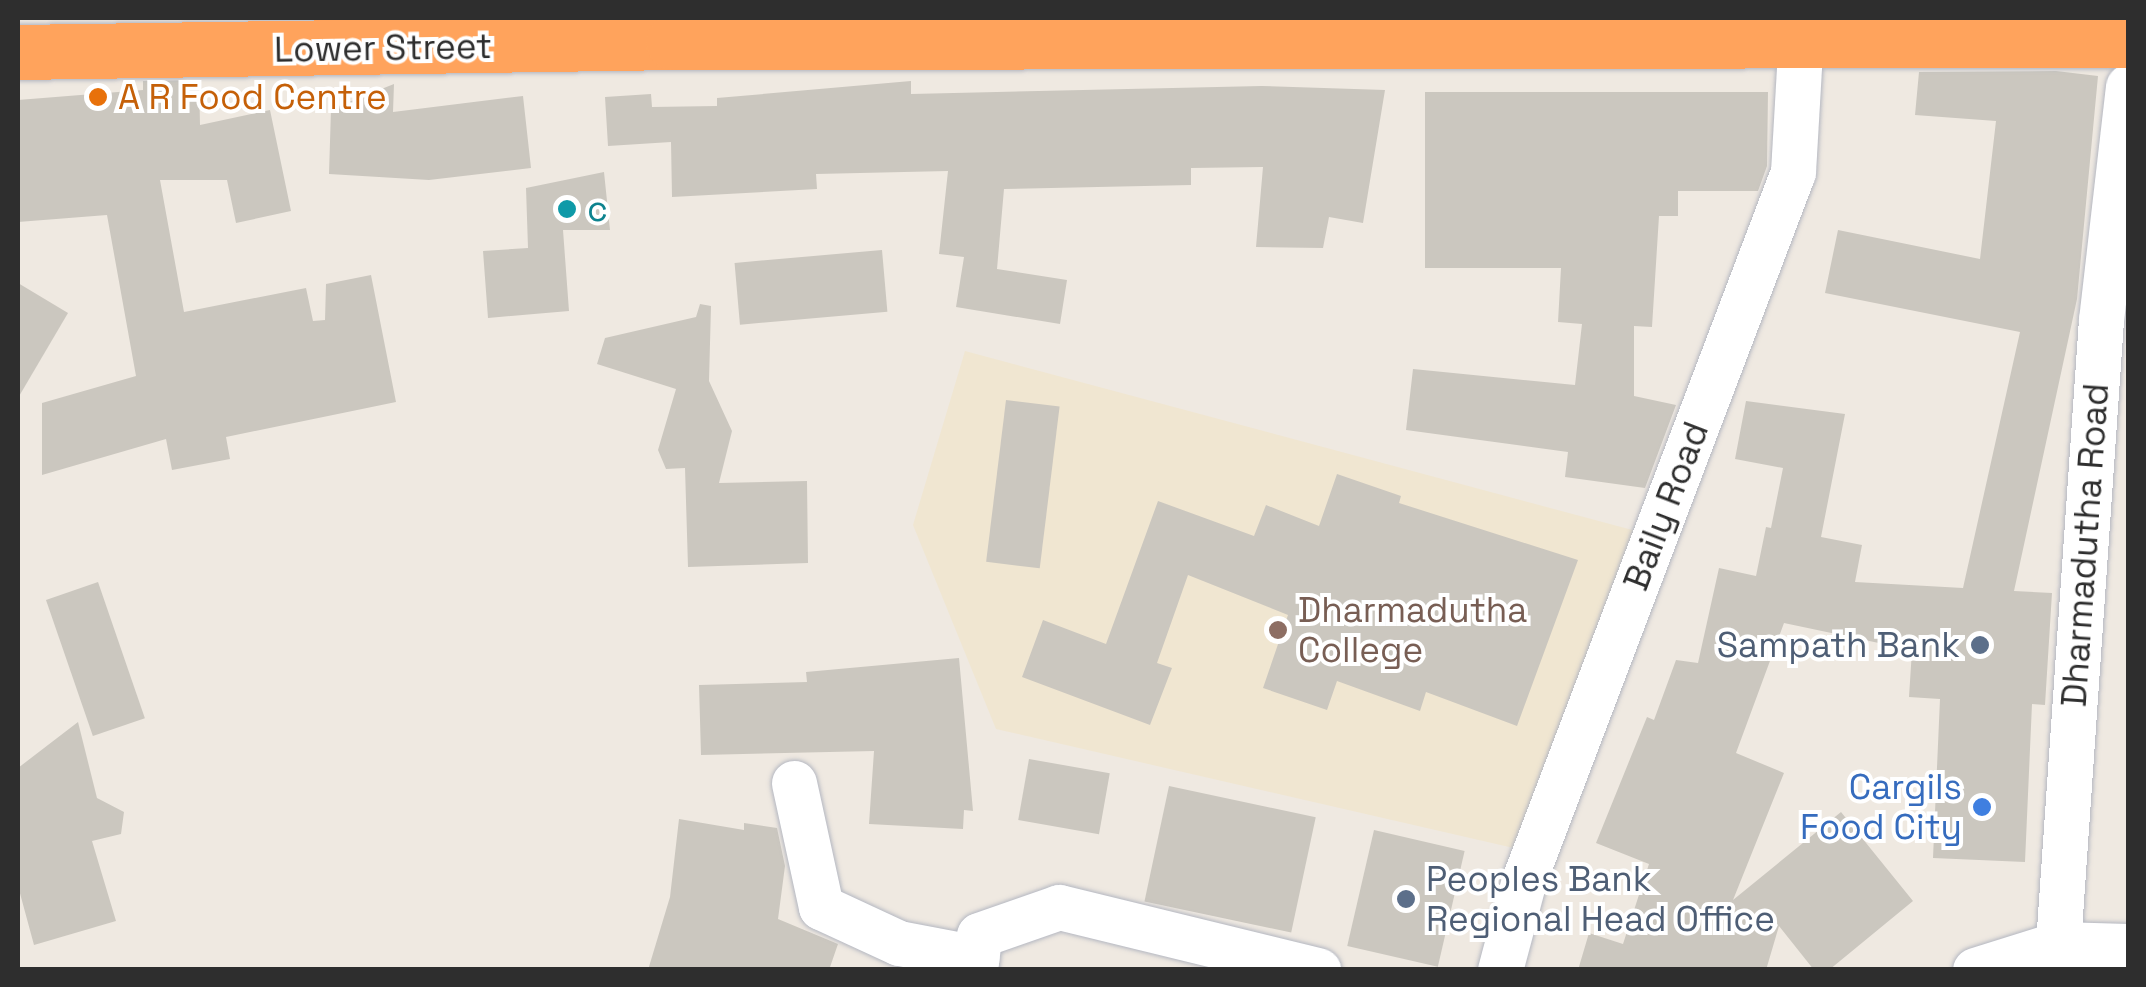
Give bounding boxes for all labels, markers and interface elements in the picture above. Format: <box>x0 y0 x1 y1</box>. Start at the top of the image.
street label: Lower Street <box>274 25 492 71</box>
place label: A R Food Centre <box>118 76 387 118</box>
marker: A R Food Centre <box>87 86 109 108</box>
place label: c <box>587 188 608 230</box>
marker: c <box>556 198 578 220</box>
street label: Dharmadutha Road <box>2053 382 2117 708</box>
street label: Baily Road <box>1615 416 1717 596</box>
place label: Dharmadutha College <box>1298 589 1527 671</box>
marker: Dharmadutha College <box>1267 619 1289 641</box>
place label: Sampath Bank <box>1717 624 1960 666</box>
marker: Sampath Bank <box>1969 634 1991 656</box>
place label: Cargils Food City <box>1800 766 1962 848</box>
marker: Cargils Food City <box>1971 796 1993 818</box>
place label: Peoples Bank Regional Head Office <box>1426 858 1775 940</box>
marker: Peoples Bank Regional Head Office <box>1395 888 1417 910</box>

